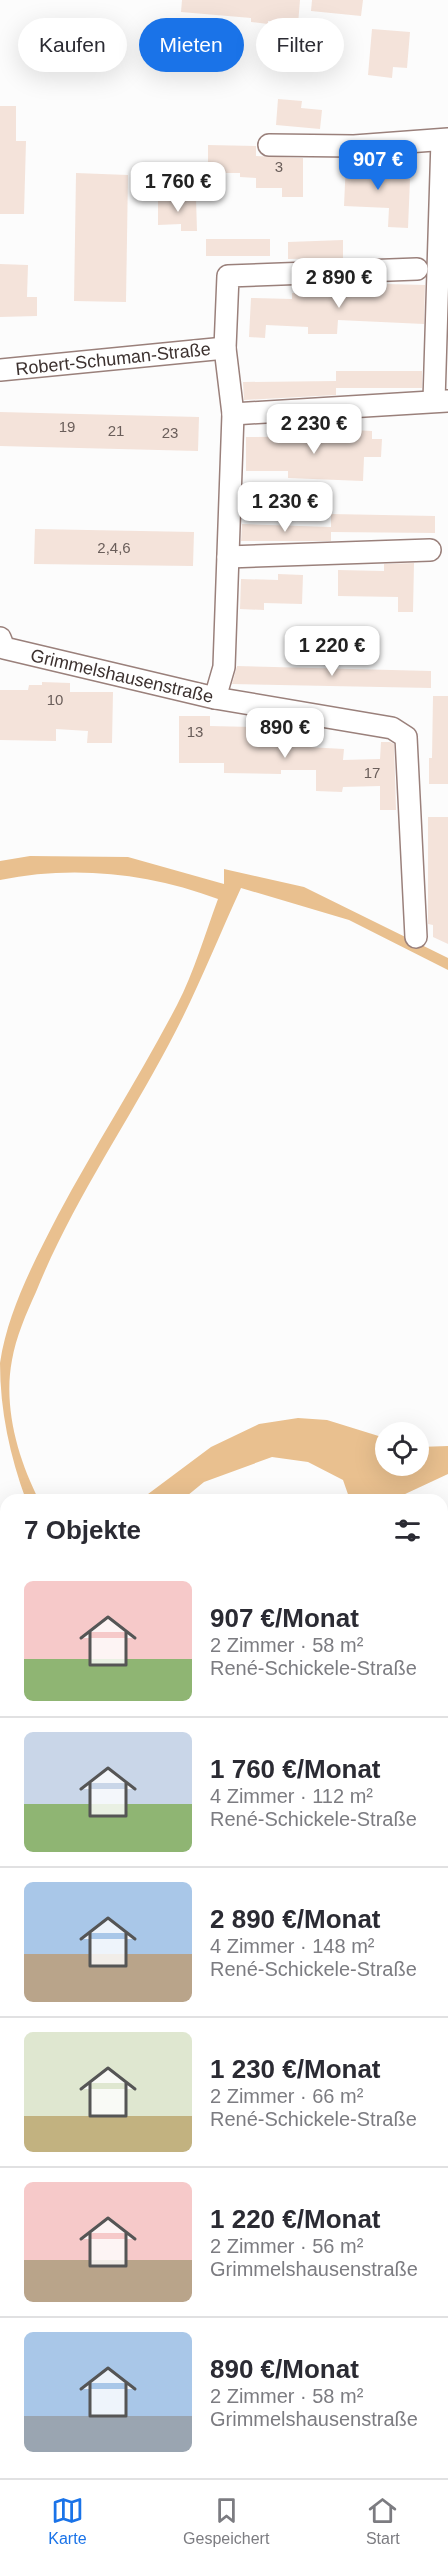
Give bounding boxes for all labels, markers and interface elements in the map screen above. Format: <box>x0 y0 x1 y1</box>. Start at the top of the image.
chip: Kaufen <box>18 18 127 72</box>
chip: Mieten <box>139 18 244 72</box>
chip: Filter <box>256 18 344 72</box>
pin: 907 € <box>336 140 420 191</box>
text: 907 € <box>353 148 403 170</box>
house number: 3 <box>275 158 283 175</box>
pin: 1 760 € <box>123 162 233 213</box>
text: 1 760 € <box>145 170 211 192</box>
pin: 2 890 € <box>284 258 394 309</box>
text: 2 890 € <box>306 266 372 288</box>
street label: Robert-Schuman-Straße <box>14 339 212 379</box>
pin: 2 230 € <box>259 404 369 455</box>
text: 2 230 € <box>281 412 347 434</box>
house number: 19 <box>59 418 75 435</box>
house number: 21 <box>108 422 124 439</box>
house number: 23 <box>162 424 178 441</box>
pin: 1 230 € <box>230 482 340 533</box>
text: 1 230 € <box>252 490 318 512</box>
house number: 2,4,6 <box>97 539 131 556</box>
pin: 1 220 € <box>277 626 387 677</box>
text: 1 220 € <box>299 634 365 656</box>
street label: Grimmelshausenstraße <box>29 645 215 707</box>
house number: 10 <box>47 691 63 708</box>
pin: 890 € <box>243 708 327 759</box>
text: 890 € <box>260 716 310 738</box>
house number: 13 <box>187 723 203 740</box>
house number: 17 <box>364 764 380 781</box>
map controls <box>375 1422 429 1476</box>
button: locate <box>375 1422 429 1476</box>
icon: filters <box>391 1514 424 1547</box>
text: 7 Objekte <box>24 1515 141 1545</box>
text: 907 €/Monat <box>210 1603 359 1633</box>
icon: home <box>72 1605 144 1677</box>
text: 2 Zimmer · 58 m² <box>210 1634 363 1656</box>
text: René-Schickele-Straße <box>210 1657 417 1679</box>
text: 1 760 €/Monat <box>210 1754 381 1784</box>
icon: home <box>72 1756 144 1828</box>
text: 4 Zimmer · 112 m² <box>210 1785 373 1807</box>
text: René-Schickele-Straße <box>210 1808 417 1830</box>
text: 2 890 €/Monat <box>210 1904 381 1934</box>
icon: home <box>72 1906 144 1978</box>
text: 4 Zimmer · 148 m² <box>210 1935 374 1957</box>
text: René-Schickele-Straße <box>210 1958 417 1980</box>
text: 1 230 €/Monat <box>210 2054 381 2084</box>
icon: home <box>72 2056 144 2128</box>
text: 2 Zimmer · 66 m² <box>210 2085 363 2107</box>
text: René-Schickele-Straße <box>210 2108 417 2130</box>
text: 1 220 €/Monat <box>210 2204 381 2234</box>
icon: home <box>72 2206 144 2278</box>
text: 2 Zimmer · 56 m² <box>210 2235 363 2257</box>
text: Grimmelshausenstraße <box>210 2258 418 2280</box>
text: 890 €/Monat <box>210 2354 359 2384</box>
icon: home <box>72 2356 144 2428</box>
text: 2 Zimmer · 58 m² <box>210 2385 363 2407</box>
text: Grimmelshausenstraße <box>210 2408 418 2430</box>
tab: Karte <box>48 2494 87 2548</box>
tab: Gespeichert <box>183 2494 269 2548</box>
tab: Start <box>366 2494 400 2548</box>

